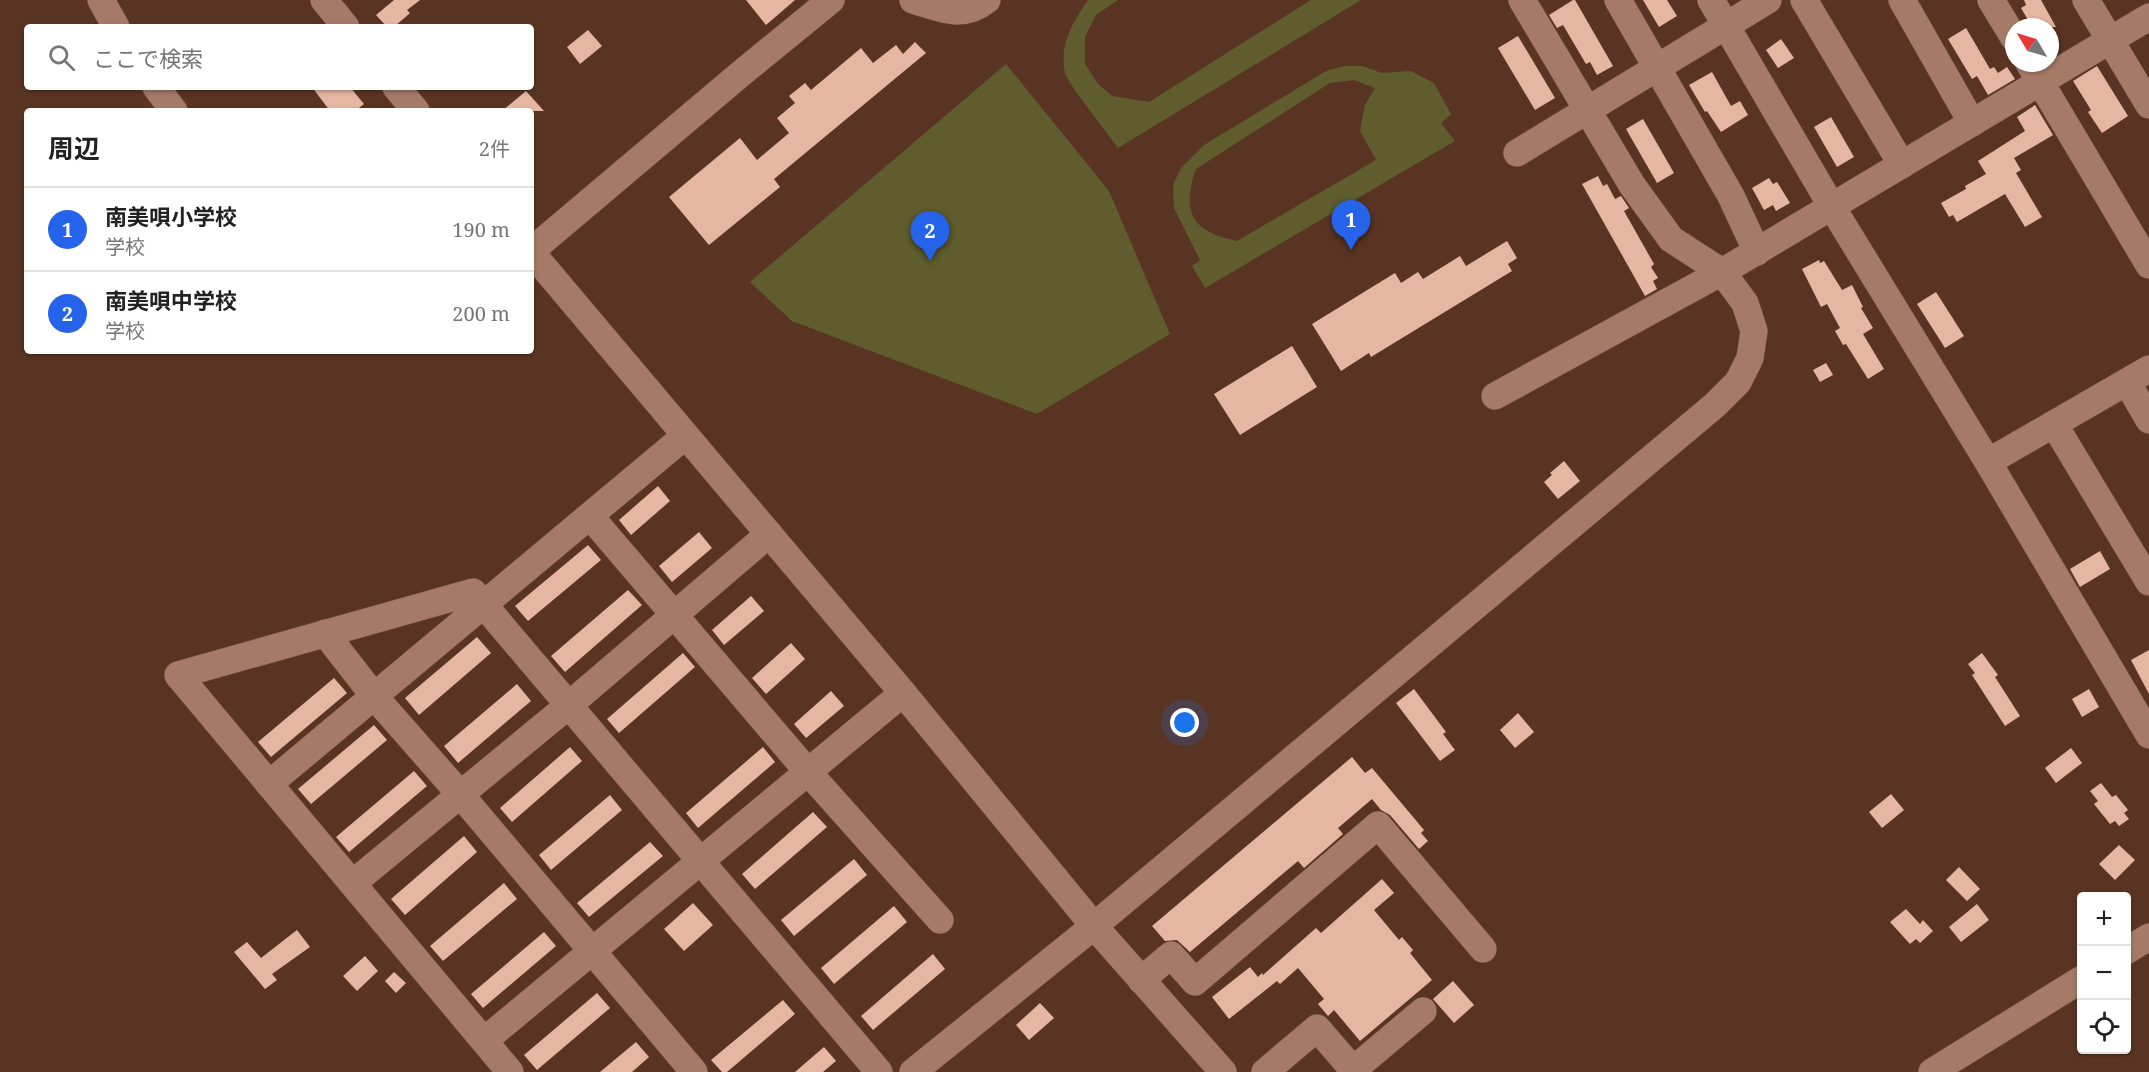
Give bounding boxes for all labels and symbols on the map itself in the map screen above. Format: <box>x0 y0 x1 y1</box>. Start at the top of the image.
north arrow <box>2005 18 2059 72</box>
pin: 1 <box>1332 200 1370 250</box>
pin: 2 <box>910 212 950 261</box>
your location <box>1170 708 1199 737</box>

